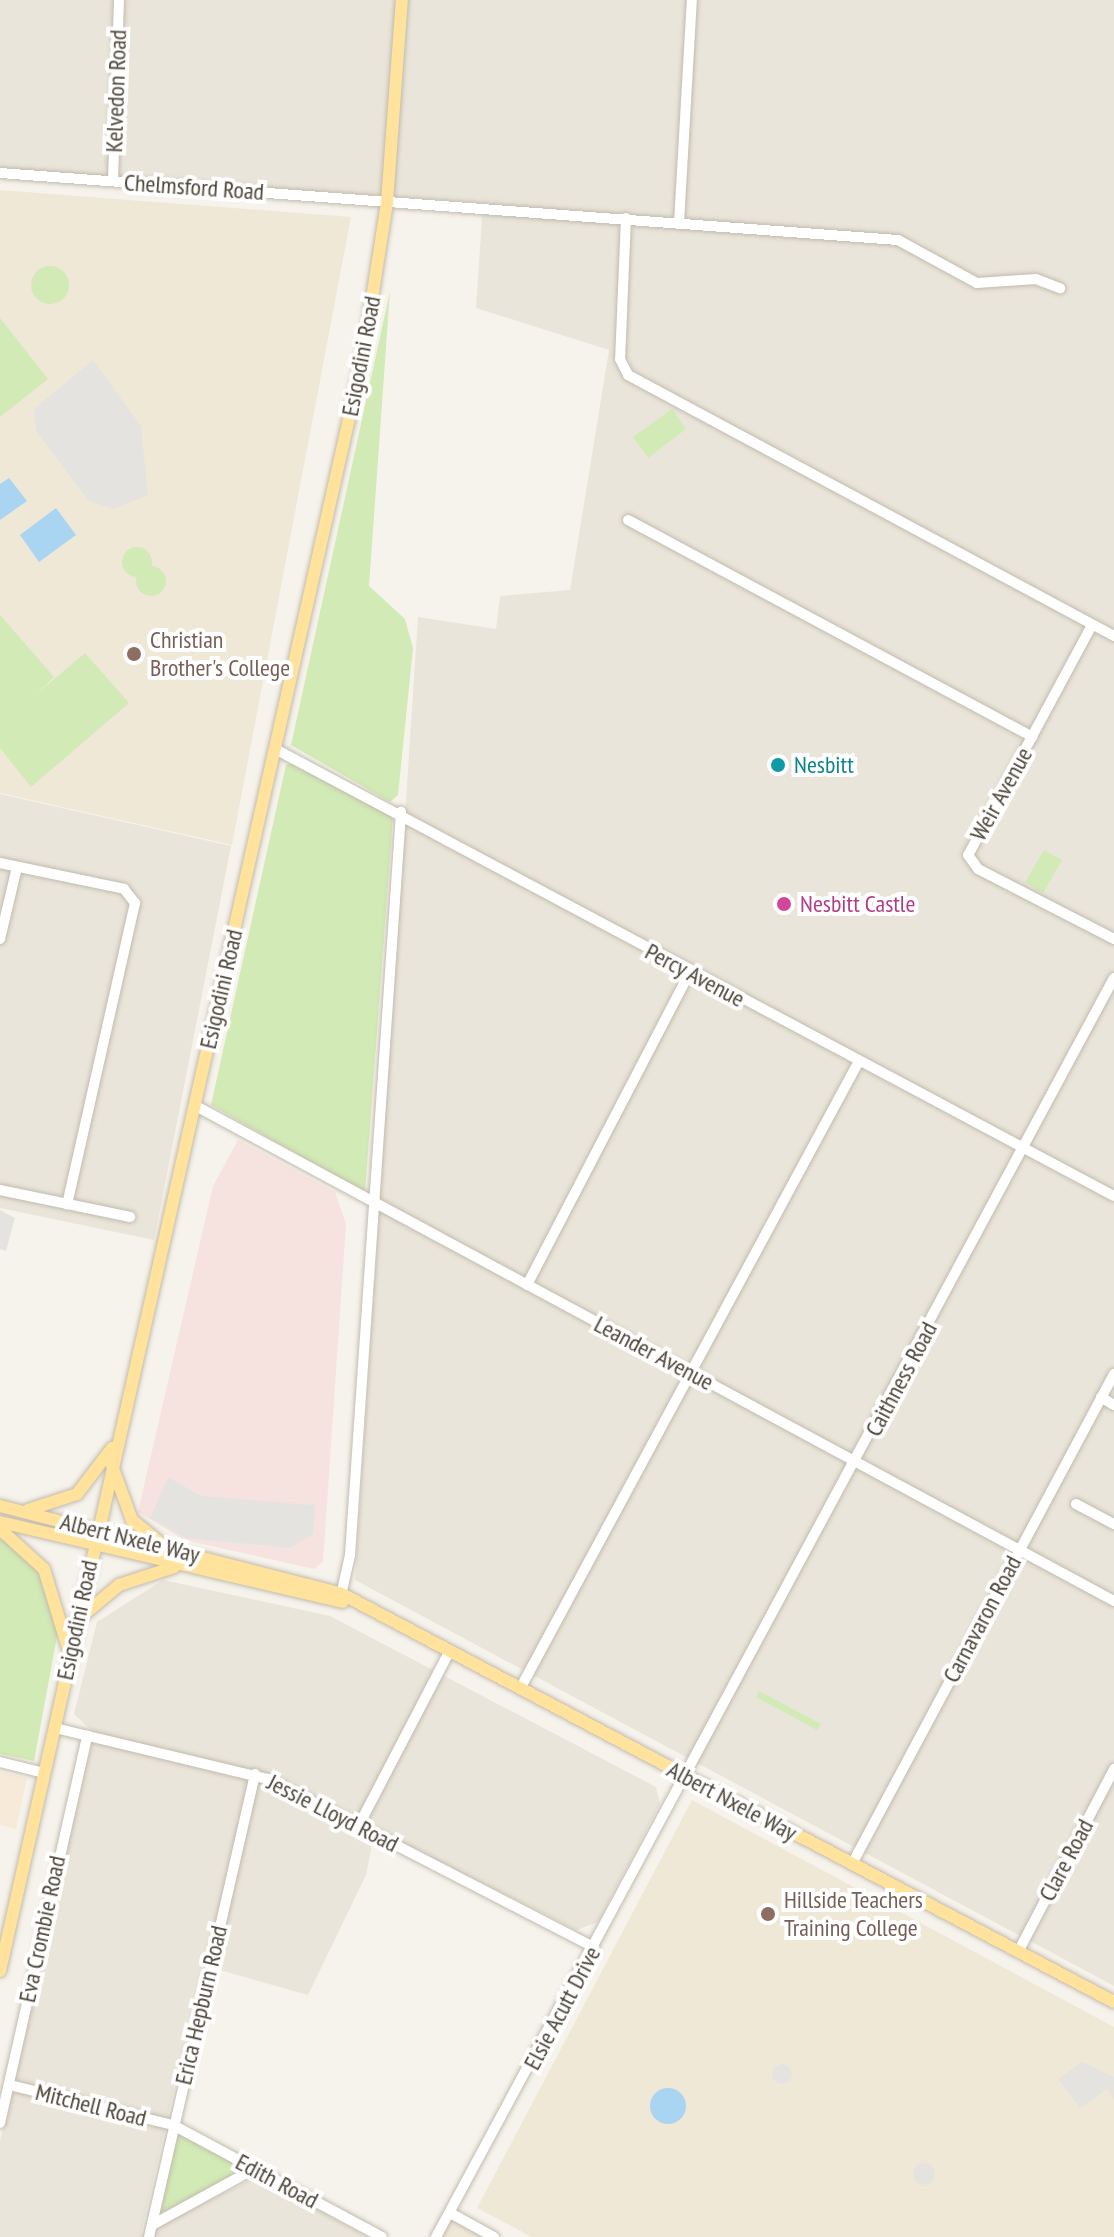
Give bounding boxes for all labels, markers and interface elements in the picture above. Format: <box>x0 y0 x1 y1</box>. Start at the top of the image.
street label: Kelvedon Road <box>99 29 133 153</box>
street label: Chelmsford Road <box>123 168 265 206</box>
street label: Esigodini Road <box>335 294 387 418</box>
place label: Christian Brother's College <box>150 626 290 682</box>
marker: Christian Brother's College <box>125 645 143 663</box>
street label: Weir Avenue <box>963 742 1039 846</box>
place label: Nesbitt <box>794 751 854 779</box>
marker: Nesbitt <box>769 756 787 774</box>
place label: Nesbitt Castle <box>800 890 915 918</box>
marker: Nesbitt Castle <box>775 895 793 913</box>
street label: Esigodini Road <box>193 926 249 1052</box>
street label: Percy Avenue <box>640 937 750 1013</box>
street label: Leander Avenue <box>589 1309 719 1397</box>
street label: Caithness Road <box>859 1317 943 1441</box>
street label: Albert Nxele Way <box>57 1507 203 1569</box>
street label: Carnavaron Road <box>937 1551 1027 1687</box>
street label: Esigodini Road <box>50 1557 104 1683</box>
street label: Albert Nxele Way <box>662 1755 802 1847</box>
street label: Jessie Lloyd Road <box>263 1768 403 1858</box>
street label: Clare Road <box>1032 1814 1100 1906</box>
street label: Eva Crombie Road <box>12 1853 72 2005</box>
place label: Hillside Teachers Training College <box>784 1886 923 1942</box>
marker: Hillside Teachers Training College <box>759 1905 777 1923</box>
street label: Erica Hepburn Road <box>169 1923 233 2087</box>
street label: Elsie Acutt Drive <box>517 1941 607 2075</box>
street label: Mitchell Road <box>33 2077 149 2133</box>
street label: Edith Road <box>231 2147 323 2215</box>

